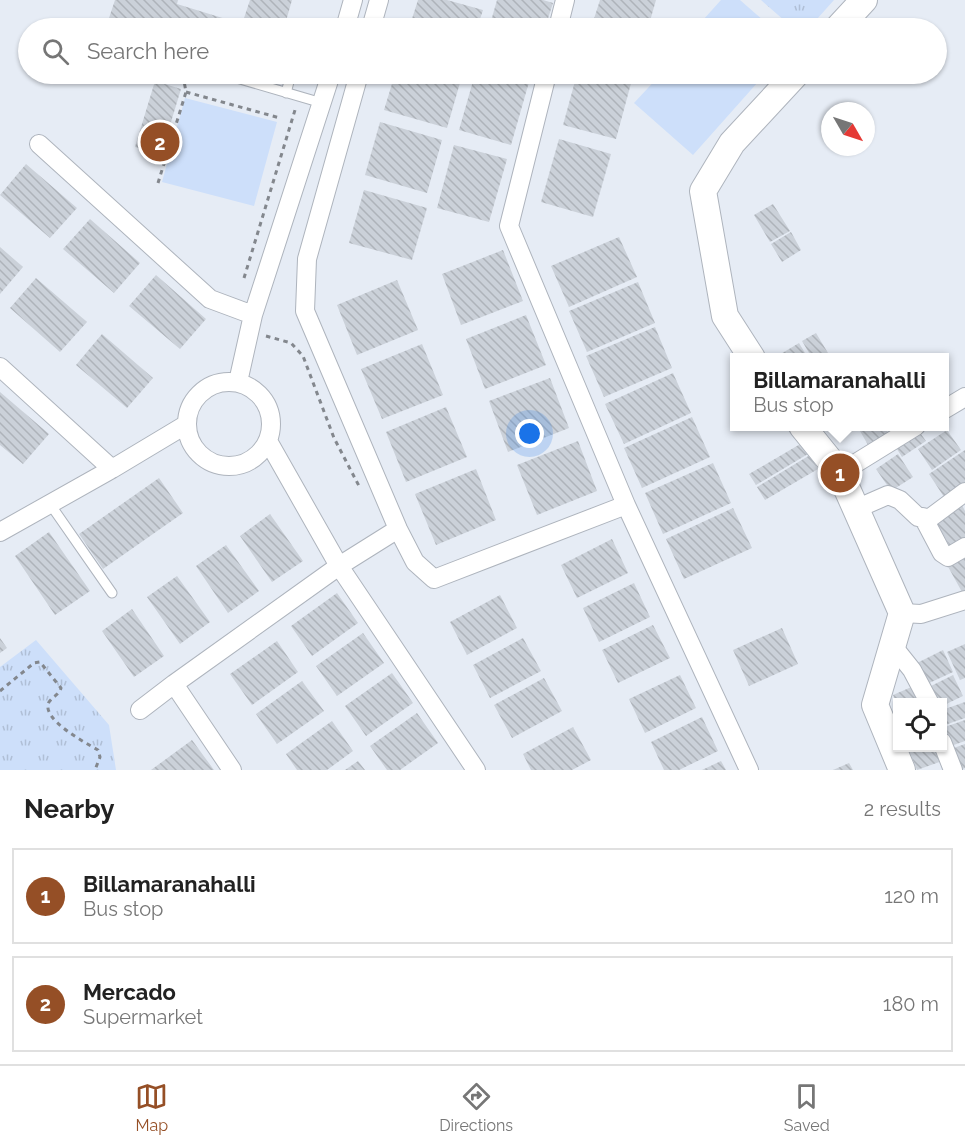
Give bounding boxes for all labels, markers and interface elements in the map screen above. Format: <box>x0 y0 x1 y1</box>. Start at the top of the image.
search box <box>18 18 947 84</box>
icon: search <box>39 35 72 68</box>
text: Search here <box>87 38 209 64</box>
north arrow <box>821 102 875 156</box>
pin: 2 <box>140 120 180 164</box>
popup <box>730 353 949 431</box>
text: Billamaranahalli <box>753 367 926 393</box>
text: Bus stop <box>753 393 834 417</box>
your location <box>515 419 544 448</box>
pin: 1 <box>820 450 860 496</box>
map controls <box>893 698 947 752</box>
button: locate <box>893 698 947 752</box>
text: Nearby <box>24 794 114 824</box>
text: 2 results <box>864 797 941 821</box>
text: Billamaranahalli <box>83 871 256 897</box>
text: 1 <box>41 884 50 908</box>
text: 120 m <box>884 884 939 908</box>
text: Bus stop <box>83 897 163 921</box>
text: Mercado <box>83 979 176 1005</box>
text: 2 <box>40 992 51 1016</box>
text: 180 m <box>883 992 939 1016</box>
text: Supermarket <box>83 1005 203 1029</box>
tab: Map <box>135 1080 168 1135</box>
tab: Directions <box>439 1080 513 1135</box>
tab: Saved <box>784 1080 830 1135</box>

